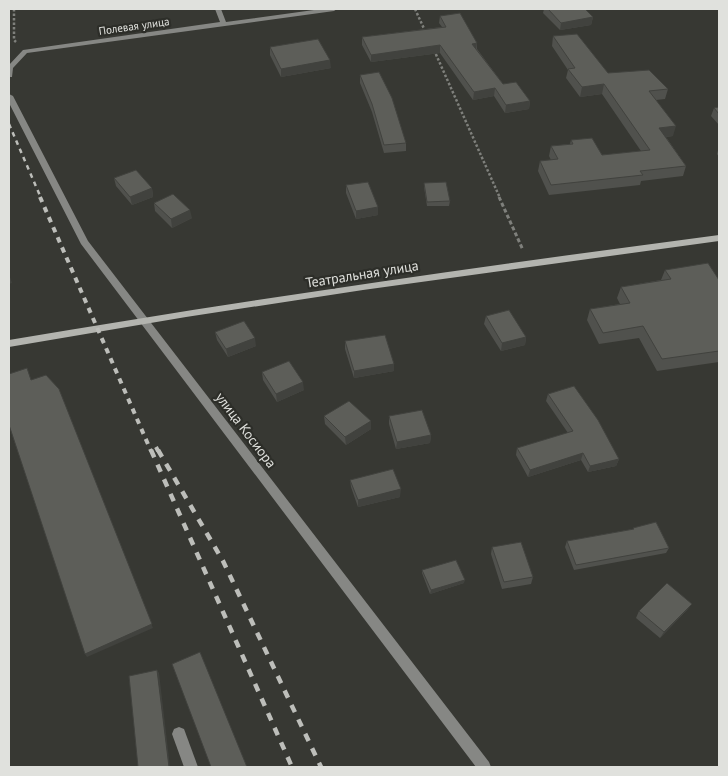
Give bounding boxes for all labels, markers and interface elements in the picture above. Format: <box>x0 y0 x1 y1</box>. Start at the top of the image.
street label: Полевая улица <box>98 14 170 38</box>
street label: Театральная улица <box>304 256 420 292</box>
street label: улица Косиора <box>212 388 280 472</box>

